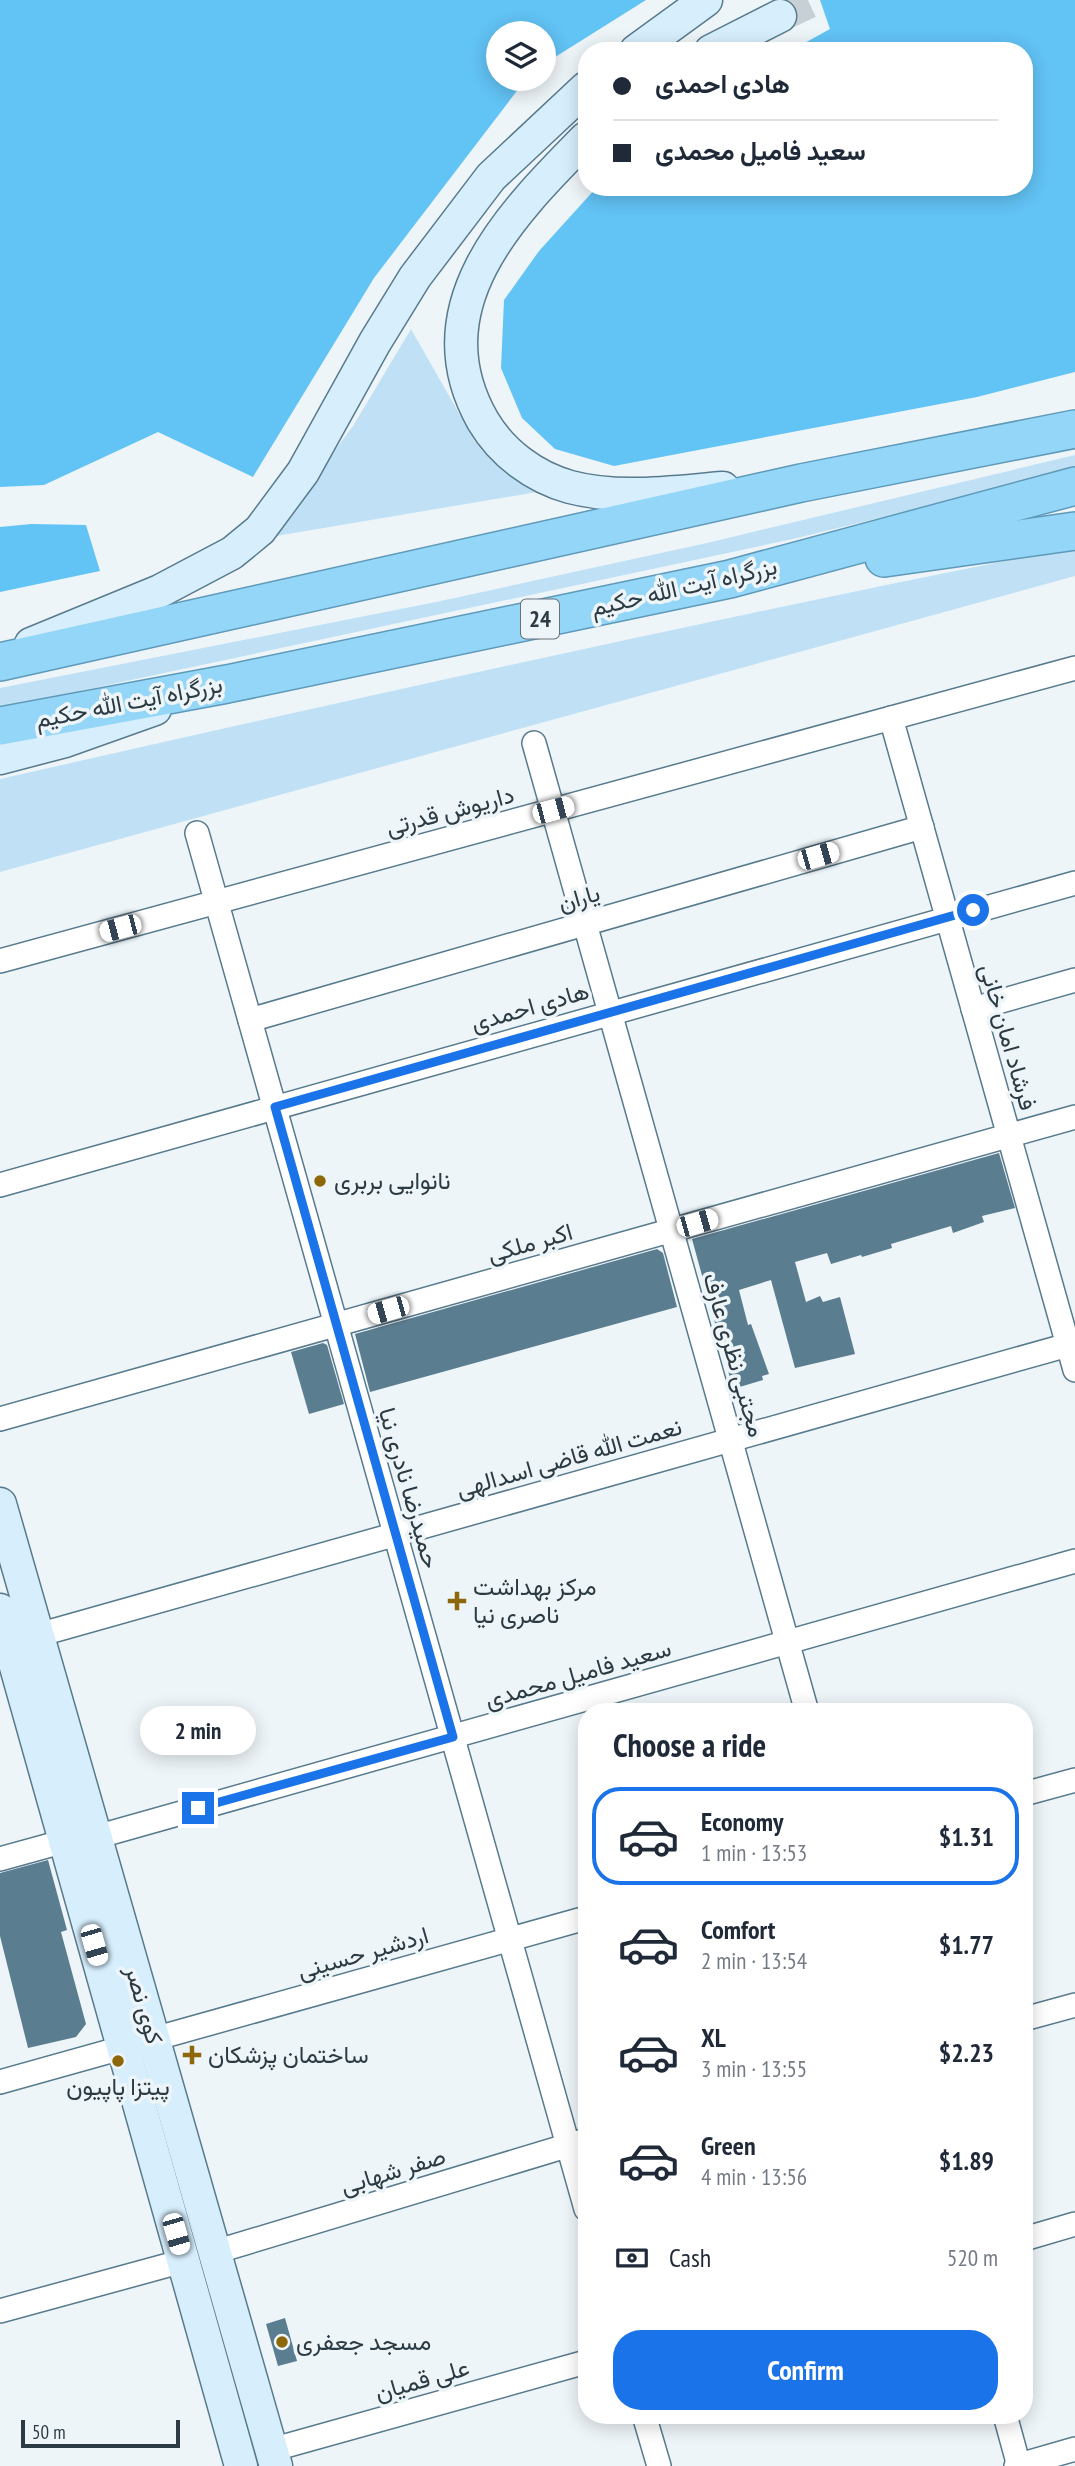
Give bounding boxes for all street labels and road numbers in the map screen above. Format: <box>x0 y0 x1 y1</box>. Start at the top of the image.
street label: بزرگراه آیت الله حکیم <box>588 550 780 624</box>
road number: 24 <box>521 600 559 638</box>
street label: بزرگراه آیت الله حکیم <box>33 668 225 736</box>
street label: داریوش قدرتی <box>382 779 517 842</box>
street label: یاران <box>554 877 603 918</box>
street label: فرشاد امان خانی <box>973 960 1044 1114</box>
street label: هادی احمدی <box>467 975 593 1038</box>
street label: اکبر ملکی <box>484 1216 576 1269</box>
street label: مجتبی نظری عارف <box>696 1269 773 1441</box>
street label: حمیدرضا نادری نیا <box>372 1404 447 1572</box>
street label: نعمت الله قاضی اسدالهی <box>452 1410 685 1505</box>
street label: سعید فامیل محمدی <box>481 1632 675 1715</box>
street label: اردشیر حسینی <box>294 1919 432 1986</box>
street label: کوی نصر <box>118 1961 170 2048</box>
street label: صفر شهابی <box>336 2140 449 2201</box>
street label: علی قمیان <box>371 2351 473 2408</box>

